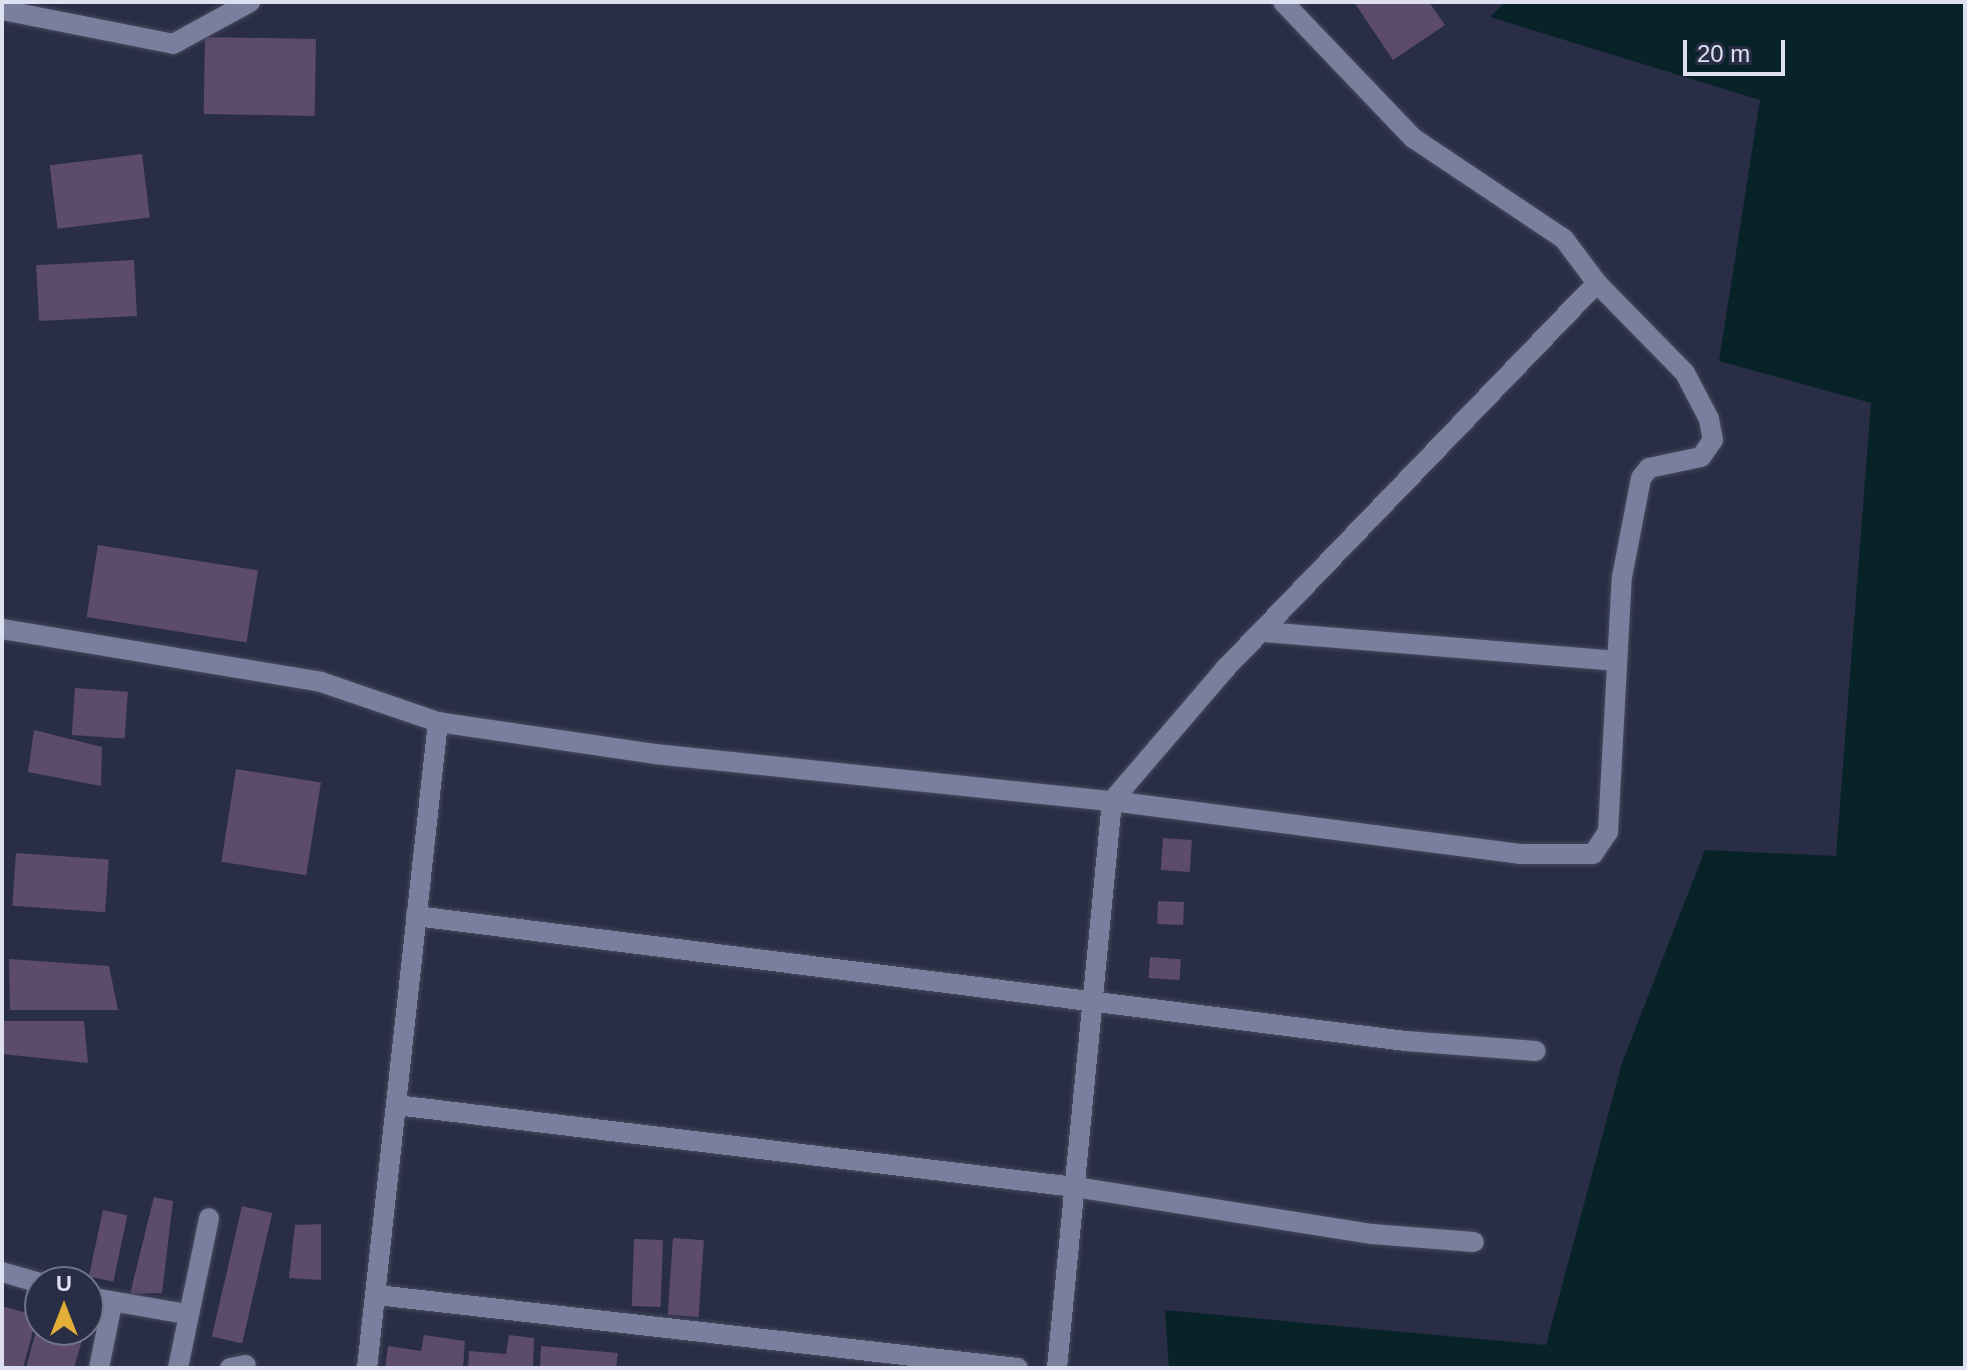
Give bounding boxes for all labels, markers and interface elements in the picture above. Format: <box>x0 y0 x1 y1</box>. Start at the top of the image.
scale bar <box>1687 24 1789 74</box>
text: 20 m <box>1697 40 1750 67</box>
north arrow <box>24 1266 104 1346</box>
text: U <box>56 1271 72 1296</box>

